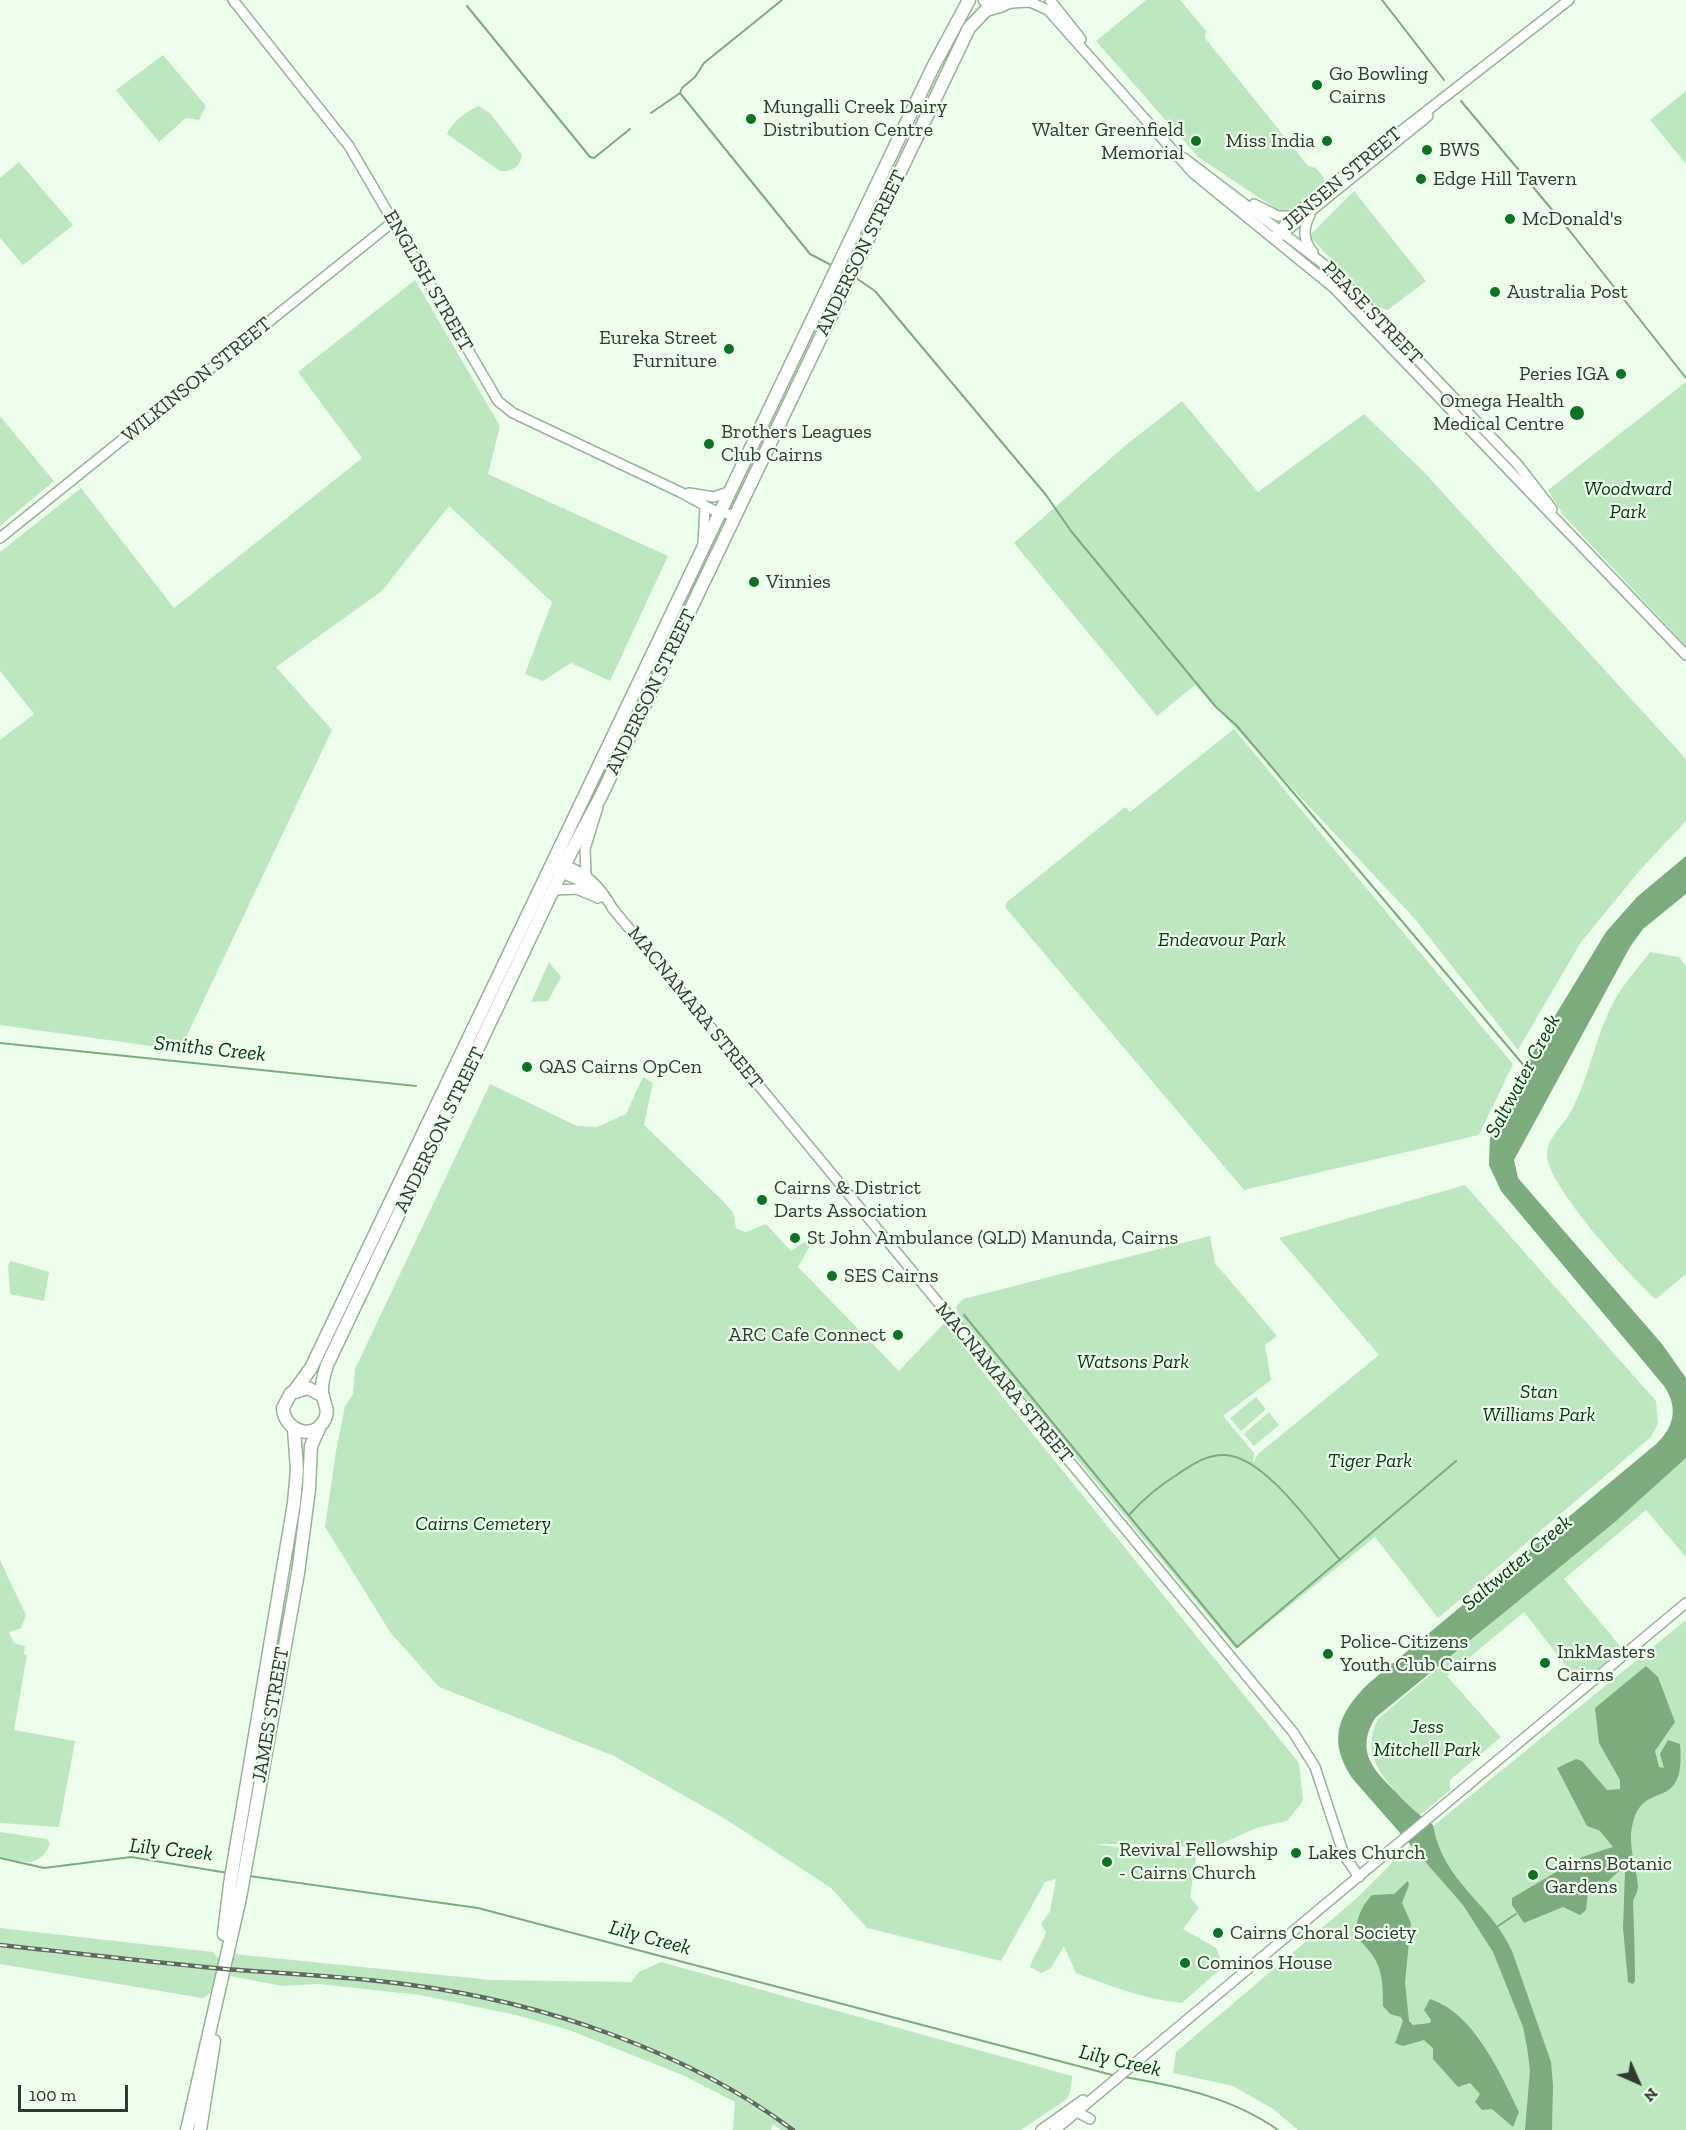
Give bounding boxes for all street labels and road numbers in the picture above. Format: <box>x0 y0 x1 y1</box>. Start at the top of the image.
street label: JENSEN STREET <box>1277 122 1407 236</box>
street label: ANDERSON STREET <box>810 166 912 340</box>
street label: ENGLISH STREET <box>378 206 478 356</box>
street label: PEASE STREET <box>1317 256 1427 370</box>
street label: WILKINSON STREET <box>117 312 277 448</box>
street label: ANDERSON STREET <box>600 605 702 779</box>
street label: MACNAMARA STREET <box>622 922 768 1094</box>
street label: ANDERSON STREET <box>389 1043 491 1217</box>
street label: MACNAMARA STREET <box>930 1298 1078 1468</box>
street label: JAMES STREET <box>247 1645 295 1785</box>

